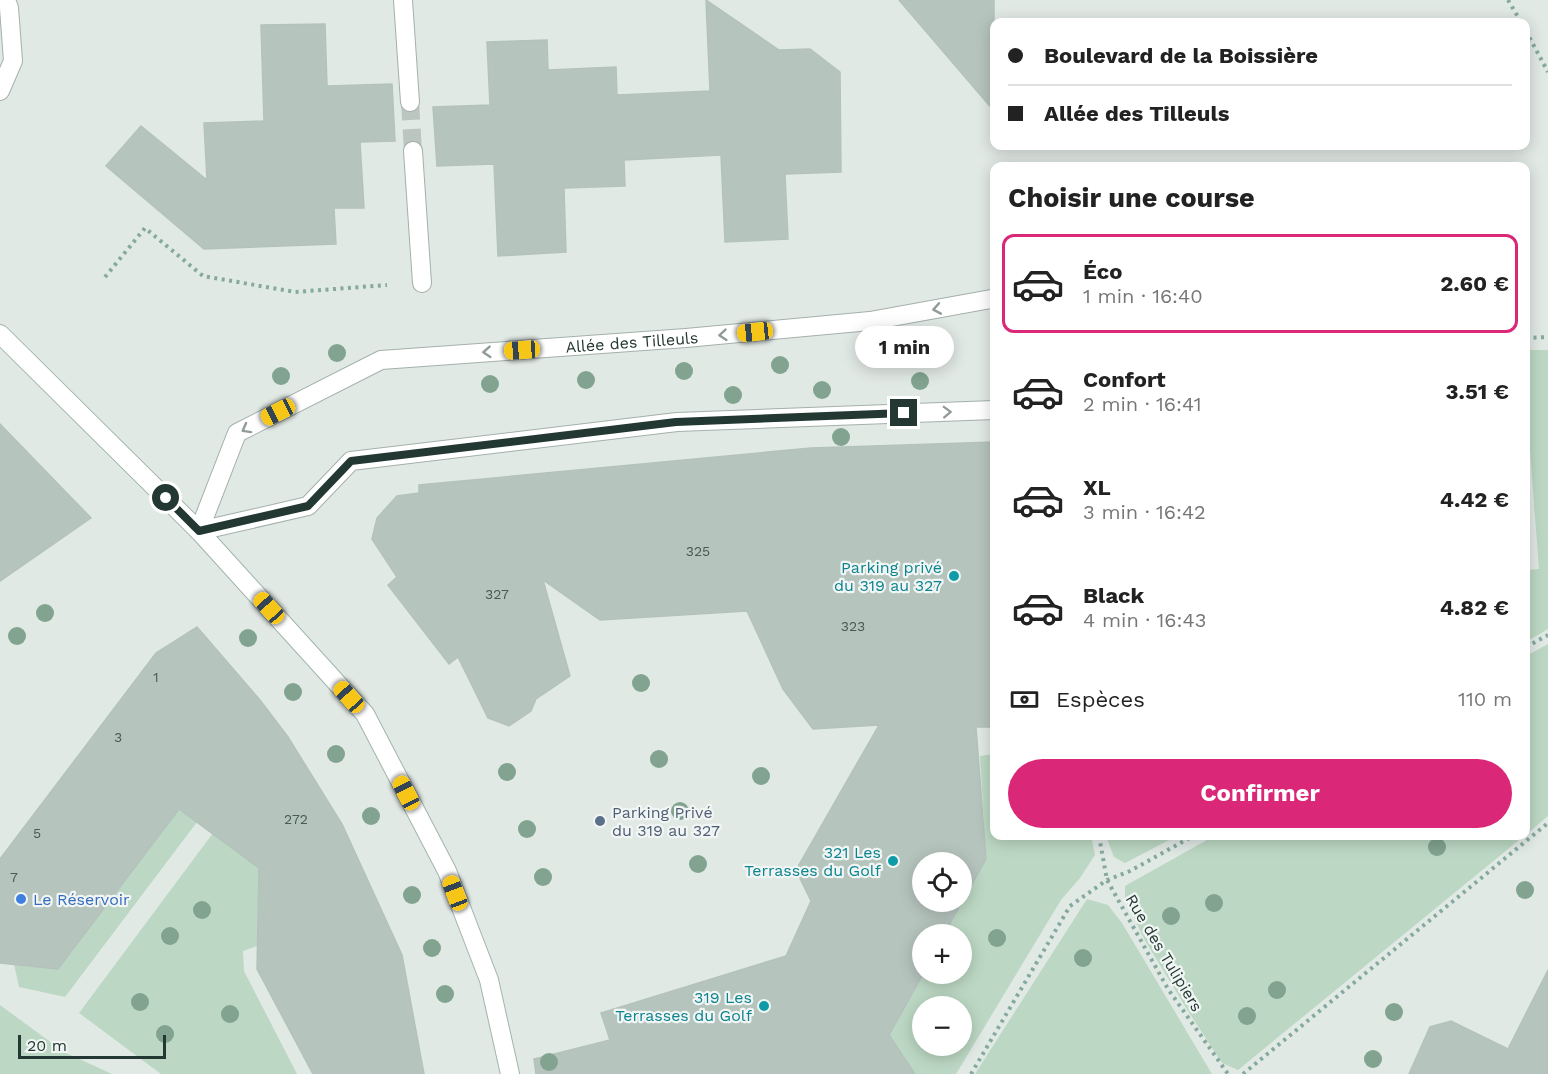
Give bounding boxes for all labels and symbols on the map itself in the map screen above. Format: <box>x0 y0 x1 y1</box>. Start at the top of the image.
one-way arrow <box>933 302 942 314</box>
car <box>736 321 774 343</box>
callout: 1 min <box>854 326 954 368</box>
street label: Allée des Tilleuls <box>565 327 699 356</box>
one-way arrow <box>718 328 728 341</box>
car <box>503 340 541 360</box>
one-way arrow <box>482 346 491 359</box>
car <box>258 396 298 428</box>
route end <box>890 399 917 426</box>
one-way arrow <box>942 405 951 418</box>
one-way arrow <box>242 422 252 433</box>
route start <box>152 484 179 511</box>
house number: 325 <box>686 543 710 559</box>
place label: Parking privé du 319 au 327 <box>834 558 942 595</box>
marker: Parking privé du 319 au 327 <box>947 569 961 583</box>
house number: 327 <box>485 586 509 602</box>
car <box>250 589 288 627</box>
house number: 323 <box>841 618 865 634</box>
house number: 1 <box>153 669 159 685</box>
car <box>330 678 368 716</box>
house number: 3 <box>114 729 122 745</box>
car <box>390 773 422 813</box>
place label: Parking Privé du 319 au 327 <box>612 803 720 840</box>
house number: 272 <box>284 811 308 827</box>
marker: Parking Privé du 319 au 327 <box>593 814 607 828</box>
house number: 5 <box>33 825 41 841</box>
place label: 321 Les Terrasses du Golf <box>744 843 882 880</box>
marker: 321 Les Terrasses du Golf <box>886 854 900 868</box>
house number: 7 <box>10 869 18 885</box>
car <box>440 873 470 913</box>
place label: Le Réservoir <box>33 890 130 909</box>
street label: Rue des Tulipiers <box>1121 891 1207 1015</box>
marker: Le Réservoir <box>14 892 28 906</box>
place label: 319 Les Terrasses du Golf <box>615 988 753 1025</box>
marker: 319 Les Terrasses du Golf <box>757 999 771 1013</box>
scale bar <box>18 1032 166 1060</box>

